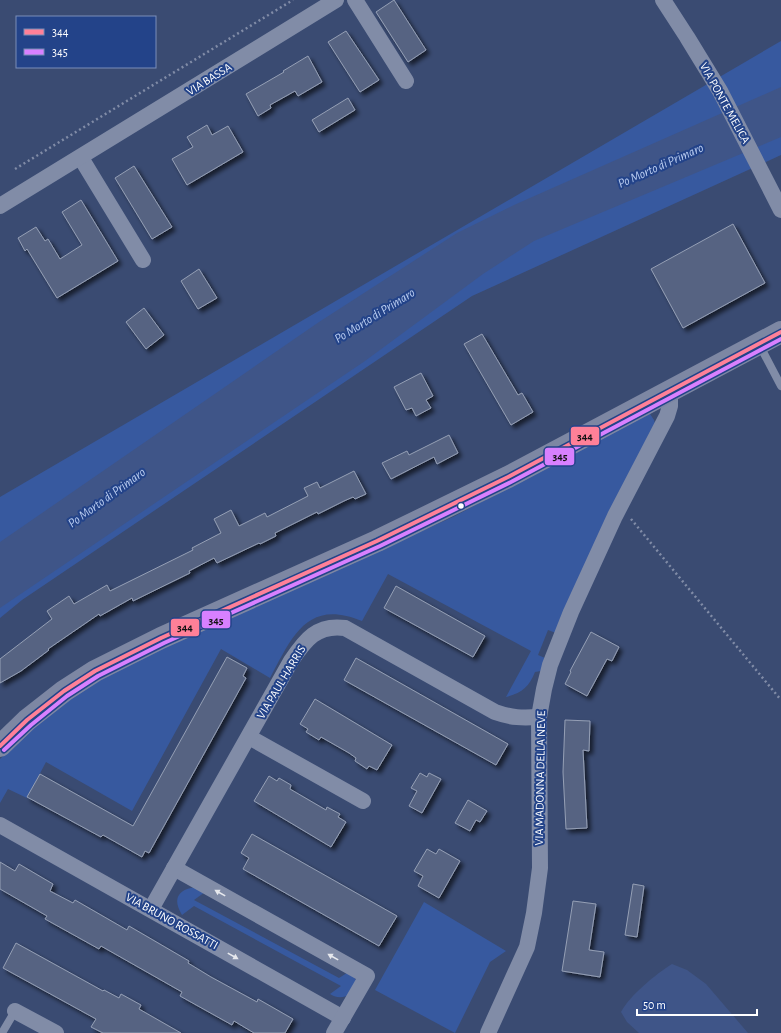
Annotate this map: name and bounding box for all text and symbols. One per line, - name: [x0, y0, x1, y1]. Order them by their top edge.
- legend: [16, 16, 156, 68]
- text: 344: [52, 26, 69, 38]
- text: 345: [52, 46, 68, 58]
- street label: VIA BASSA: [184, 60, 234, 97]
- street label: VIA PONTE MELICA: [698, 60, 752, 146]
- water label: Po Morto di Primaro: [616, 141, 706, 191]
- water label: Po Morto di Primaro: [333, 286, 417, 346]
- line badge: 344: [570, 426, 600, 446]
- text: 344: [577, 431, 593, 442]
- line badge: 345: [544, 447, 575, 466]
- text: 345: [552, 451, 568, 462]
- water label: Po Morto di Primaro: [66, 466, 148, 530]
- unlabelled marker: [456, 501, 466, 511]
- line badge: 345: [201, 610, 231, 629]
- text: 345: [208, 615, 224, 626]
- line badge: 344: [170, 618, 200, 637]
- text: 344: [177, 622, 193, 633]
- street label: VIA PAUL HARRIS: [254, 643, 308, 721]
- street label: VIA MADONNA DELLA NEVE: [533, 710, 547, 846]
- one-way arrow: [214, 890, 226, 897]
- street label: VIA BRUNO ROSSATTI: [124, 891, 220, 951]
- one-way arrow: [227, 952, 239, 959]
- one-way arrow: [327, 954, 339, 960]
- scale bar: [637, 991, 757, 1017]
- text: 50 m: [643, 999, 666, 1011]

